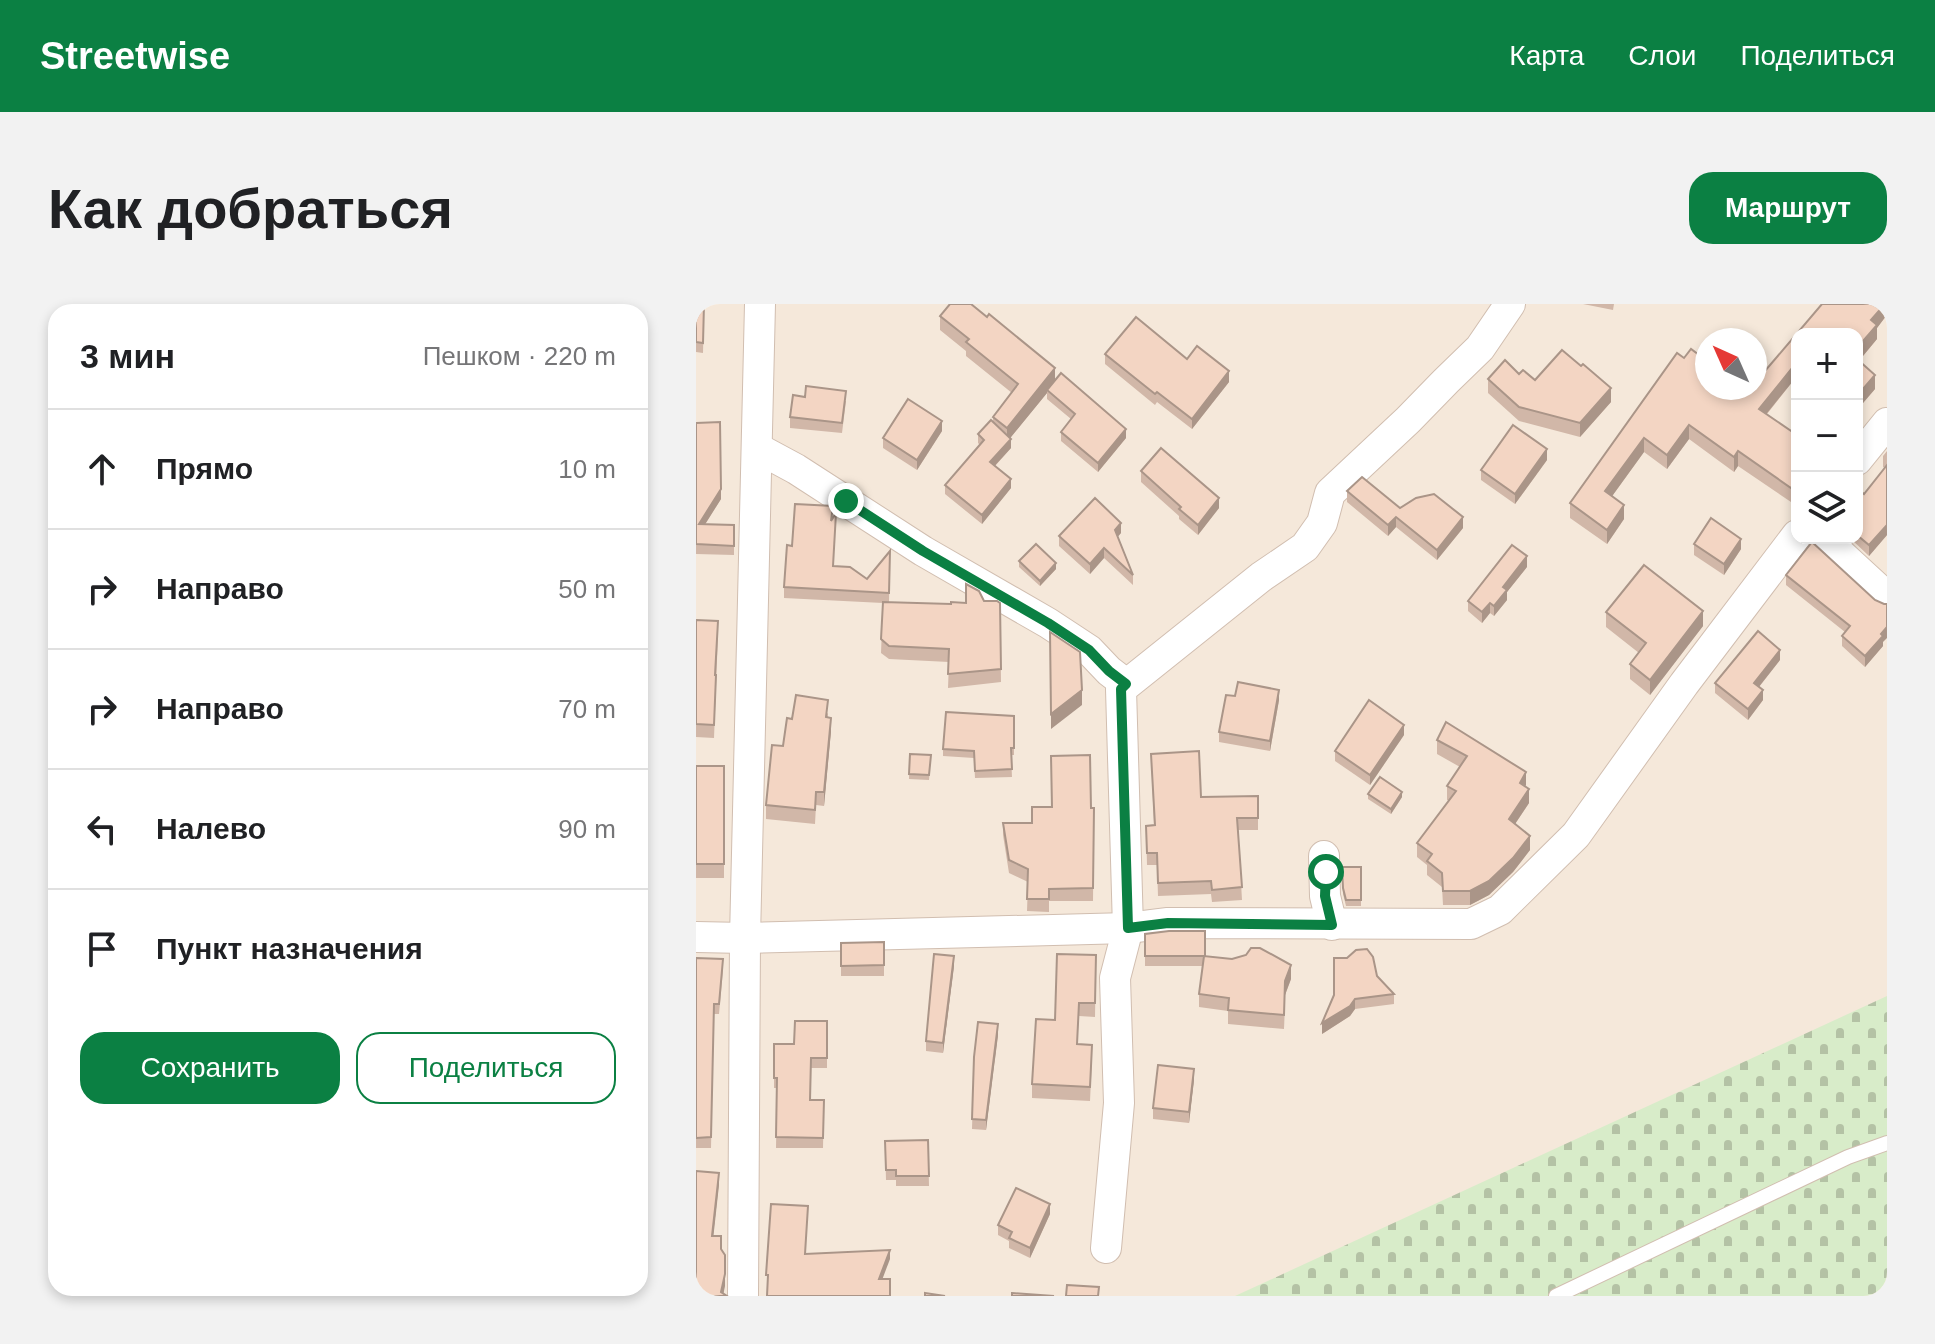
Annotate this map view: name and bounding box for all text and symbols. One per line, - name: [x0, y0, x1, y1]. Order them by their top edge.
- text: Streetwise: [40, 35, 230, 77]
- text: Карта: [1509, 40, 1584, 71]
- text: Слои: [1628, 40, 1696, 71]
- text: Поделиться: [1740, 40, 1895, 71]
- button: Маршрут: [1689, 172, 1887, 244]
- text: Как добраться: [48, 177, 453, 240]
- north arrow: [1695, 328, 1767, 400]
- map controls: [1791, 328, 1863, 544]
- button: +: [1791, 328, 1863, 400]
- text: 3 мин: [80, 337, 175, 375]
- text: Пешком · 220 m: [423, 341, 616, 371]
- button: −: [1791, 400, 1863, 472]
- icon: ahead: [80, 447, 124, 491]
- text: Прямо: [156, 452, 253, 485]
- text: 10 m: [558, 454, 616, 484]
- button: layers: [1791, 472, 1863, 544]
- route end: [828, 483, 864, 519]
- icon: right: [80, 567, 124, 611]
- text: Направо: [156, 572, 284, 605]
- text: 50 m: [558, 574, 616, 604]
- icon: right: [80, 687, 124, 731]
- text: Направо: [156, 692, 284, 725]
- text: 70 m: [558, 694, 616, 724]
- icon: left: [80, 807, 124, 851]
- text: Налево: [156, 812, 266, 845]
- text: 90 m: [558, 814, 616, 844]
- route start: [1308, 854, 1344, 890]
- icon: arrive: [80, 927, 124, 971]
- text: Пункт назначения: [156, 932, 423, 965]
- button: Сохранить: [80, 1032, 340, 1104]
- button: Поделиться: [356, 1032, 616, 1104]

